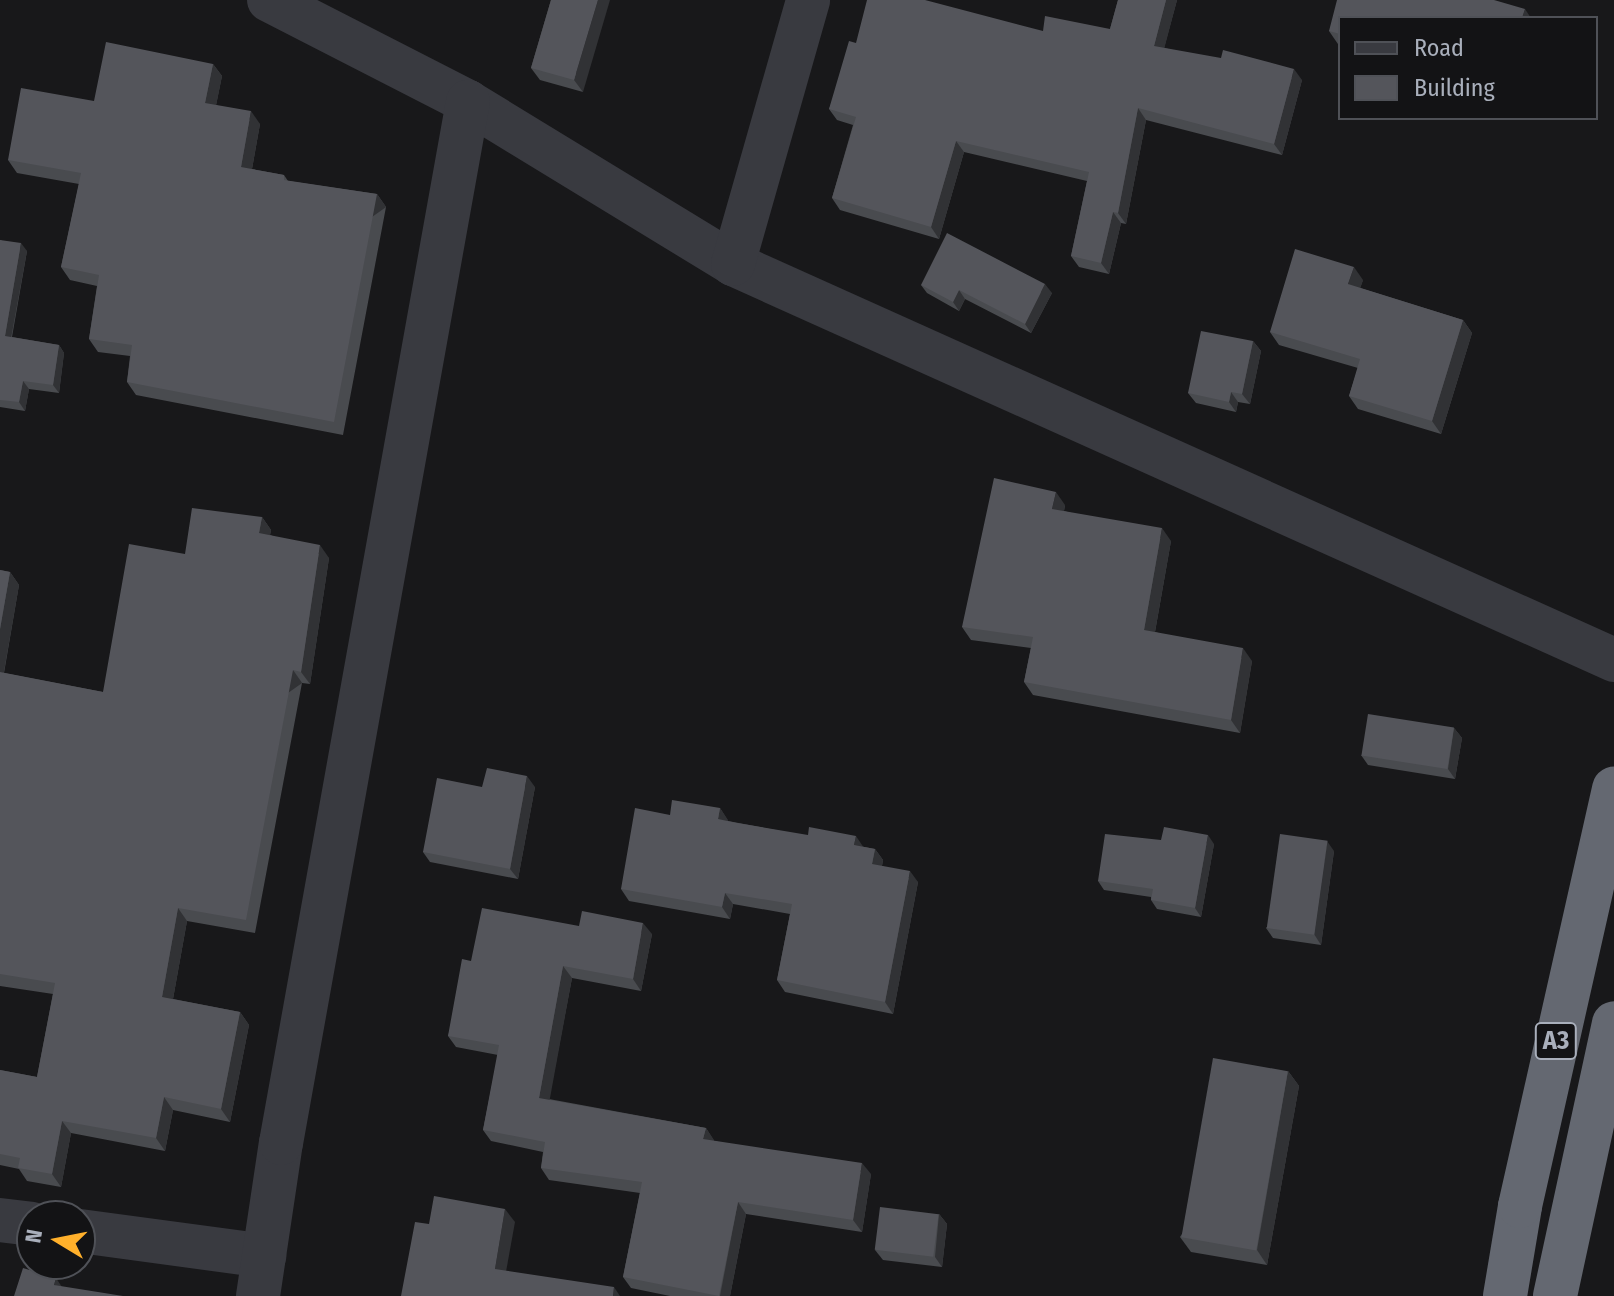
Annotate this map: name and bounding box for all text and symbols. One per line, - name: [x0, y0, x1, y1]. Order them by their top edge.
- legend: [1338, 16, 1598, 120]
- text: Road: [1414, 34, 1464, 62]
- text: Building: [1414, 74, 1495, 102]
- road number: A3: [1534, 1019, 1578, 1063]
- north arrow: [16, 1200, 96, 1280]
- text: N: [19, 1227, 48, 1245]

